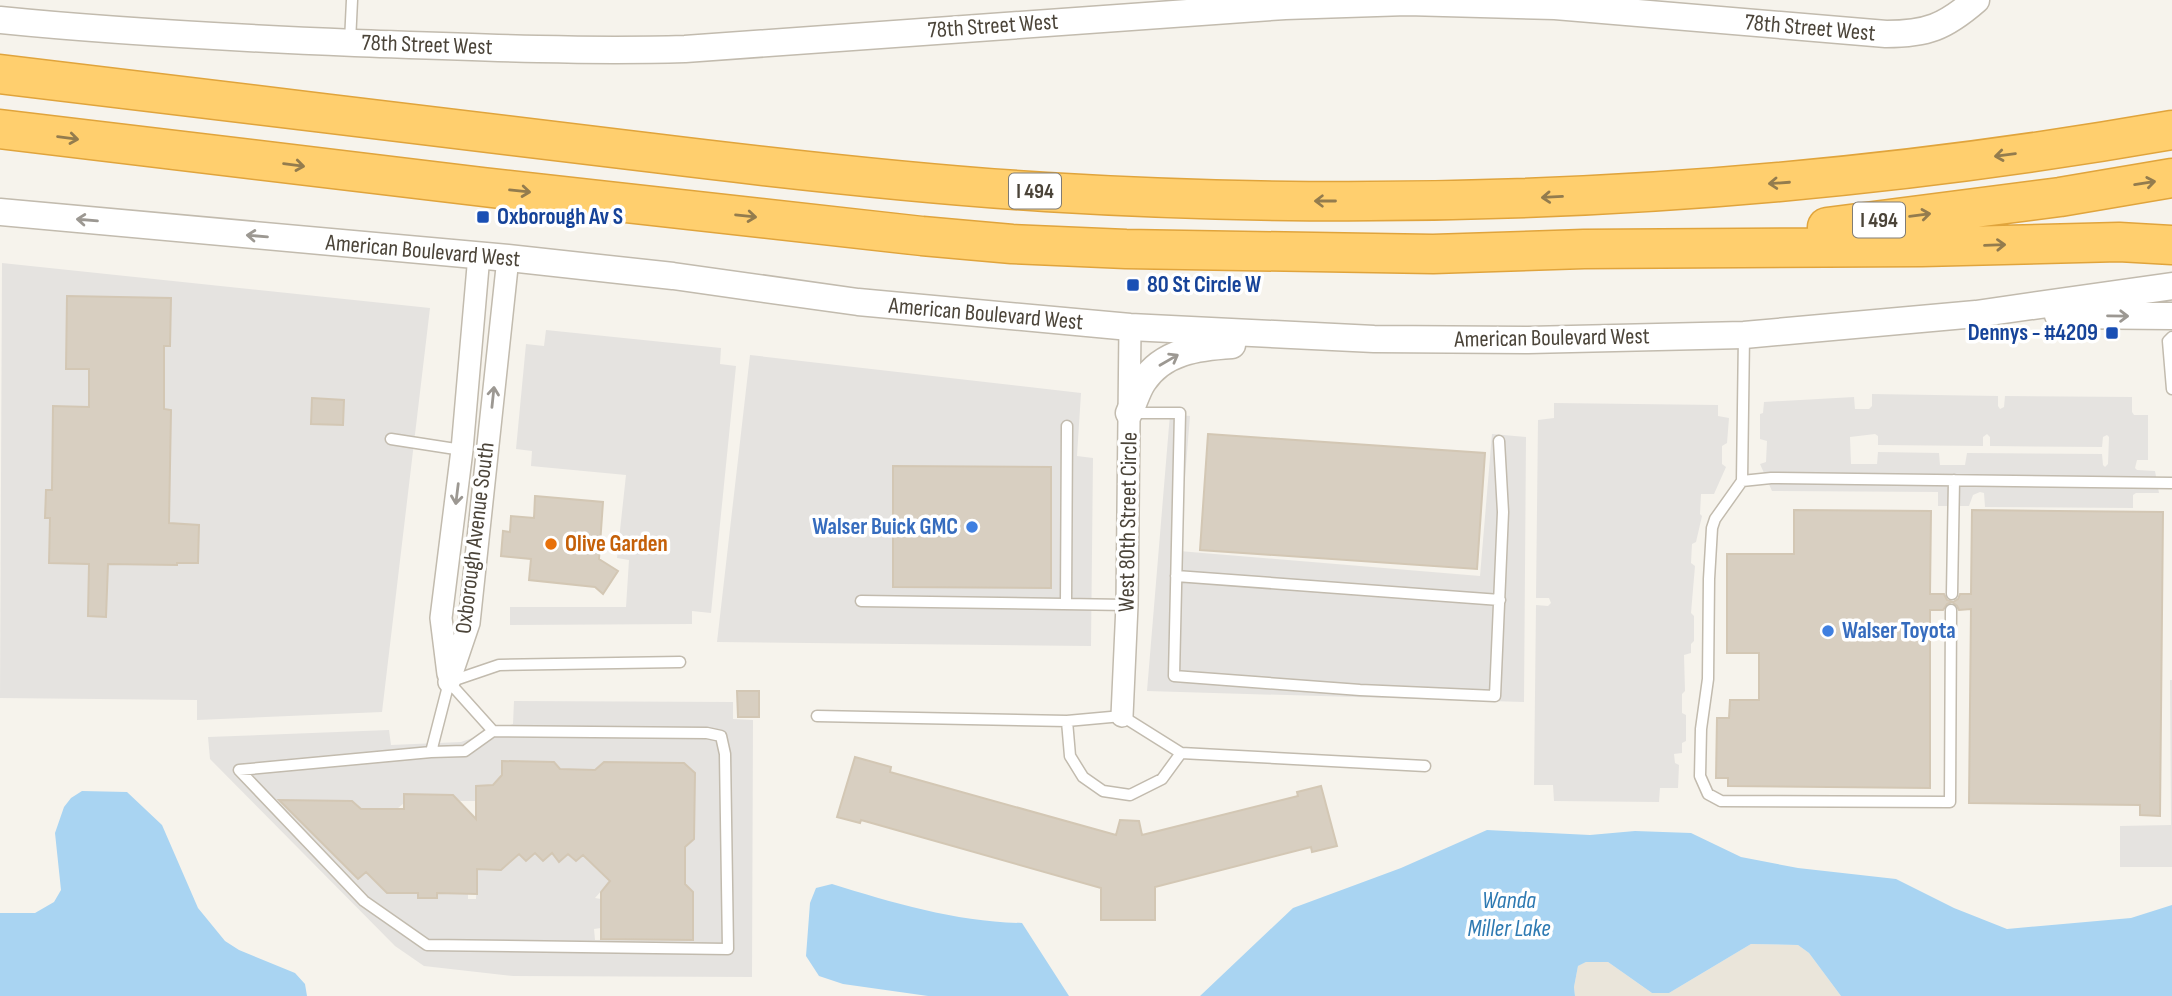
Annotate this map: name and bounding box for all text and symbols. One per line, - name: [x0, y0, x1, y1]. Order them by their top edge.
- street label: 78th Street West: [927, 7, 1059, 45]
- street label: 78th Street West: [1744, 8, 1876, 48]
- street label: 78th Street West: [361, 29, 493, 61]
- one-way arrow: [56, 131, 79, 144]
- one-way arrow: [1994, 149, 2017, 162]
- one-way arrow: [282, 158, 304, 171]
- road number: I 494: [1009, 174, 1061, 208]
- one-way arrow: [2133, 176, 2156, 189]
- one-way arrow: [1769, 177, 1791, 190]
- one-way arrow: [508, 184, 530, 197]
- one-way arrow: [1542, 191, 1564, 204]
- one-way arrow: [1314, 194, 1337, 208]
- road number: I 494: [1853, 202, 1905, 238]
- place label: Oxborough Av S: [497, 203, 623, 231]
- one-way arrow: [1908, 208, 1931, 221]
- marker: Oxborough Av S: [475, 209, 491, 225]
- one-way arrow: [734, 210, 757, 223]
- one-way arrow: [76, 213, 99, 226]
- street label: American Boulevard West: [324, 228, 521, 273]
- one-way arrow: [246, 229, 268, 242]
- one-way arrow: [1983, 238, 2006, 252]
- place label: 80 St Circle W: [1147, 271, 1261, 299]
- marker: 80 St Circle W: [1125, 277, 1141, 293]
- street label: American Boulevard West: [887, 291, 1084, 336]
- one-way arrow: [2106, 309, 2129, 323]
- place label: Dennys - #4209: [1968, 319, 2098, 347]
- street label: American Boulevard West: [1453, 322, 1650, 354]
- marker: Dennys - #4209: [2104, 325, 2120, 341]
- one-way arrow: [1158, 353, 1178, 367]
- one-way arrow: [486, 386, 499, 409]
- street label: West 80th Street Circle: [1112, 432, 1144, 612]
- street label: Oxborough Avenue South: [449, 441, 501, 635]
- one-way arrow: [450, 482, 463, 505]
- place label: Walser Buick GMC: [812, 513, 958, 541]
- marker: Walser Buick GMC: [964, 519, 980, 535]
- place label: Olive Garden: [565, 530, 668, 558]
- marker: Olive Garden: [543, 536, 559, 552]
- place label: Walser Toyota: [1842, 617, 1956, 645]
- marker: Walser Toyota: [1820, 623, 1836, 639]
- water label: Wanda Miller Lake: [1467, 886, 1551, 943]

